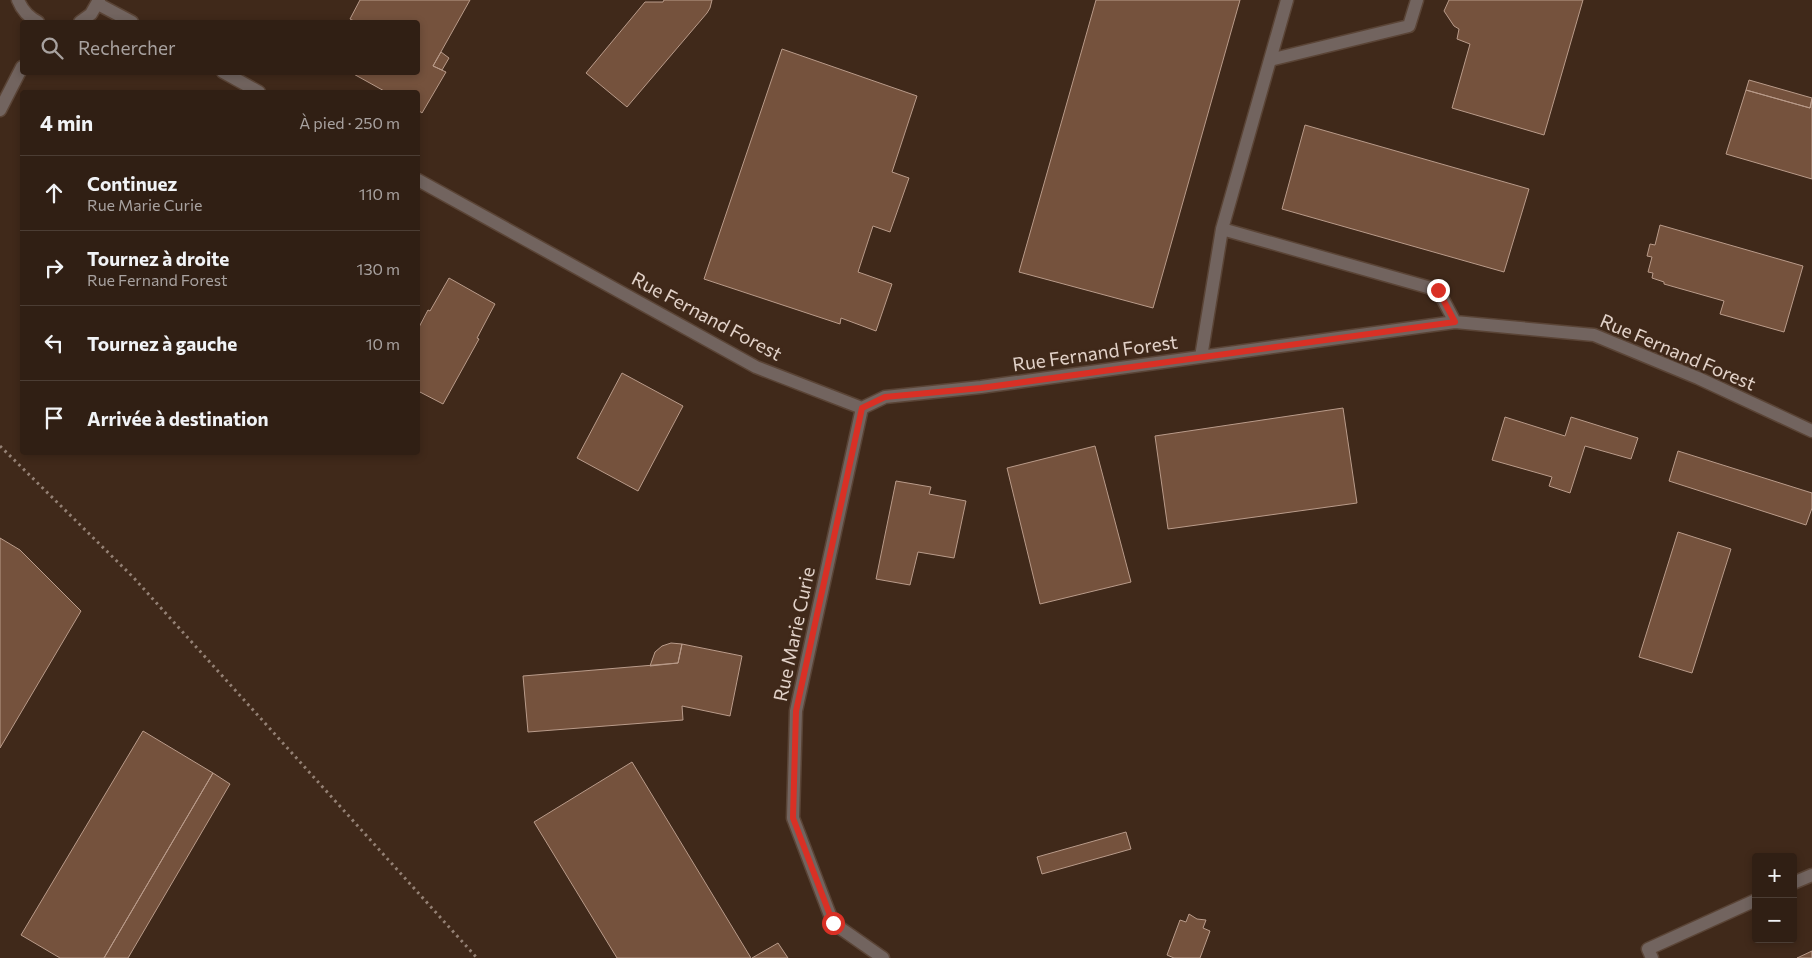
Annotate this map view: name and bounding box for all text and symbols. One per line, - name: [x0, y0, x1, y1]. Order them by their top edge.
- search box: [20, 20, 420, 75]
- icon: search: [38, 34, 66, 62]
- text: Rechercher: [78, 36, 176, 59]
- text: 4 min: [40, 110, 93, 135]
- text: À pied · 250 m: [299, 113, 400, 132]
- text: Continuez: [87, 172, 177, 195]
- icon: ahead: [40, 179, 68, 207]
- text: 110 m: [359, 184, 400, 203]
- text: Rue Marie Curie: [87, 195, 202, 214]
- text: Tournez à droite: [87, 247, 229, 270]
- icon: right: [40, 254, 68, 282]
- text: 130 m: [357, 259, 400, 278]
- street label: Rue Fernand Forest: [628, 266, 786, 365]
- text: Rue Fernand Forest: [87, 270, 227, 289]
- route end: [1427, 279, 1450, 302]
- street label: Rue Fernand Forest: [1597, 308, 1760, 395]
- icon: left: [40, 329, 68, 357]
- street label: Rue Fernand Forest: [1011, 329, 1179, 376]
- text: Tournez à gauche: [87, 332, 237, 355]
- text: 10 m: [366, 334, 400, 353]
- icon: arrive: [40, 404, 68, 432]
- text: Arrivée à destination: [87, 407, 269, 430]
- street label: Rue Marie Curie: [768, 564, 819, 703]
- map controls: [1752, 853, 1797, 943]
- button: +: [1752, 853, 1797, 898]
- button: −: [1752, 898, 1797, 943]
- route start: [822, 912, 845, 935]

